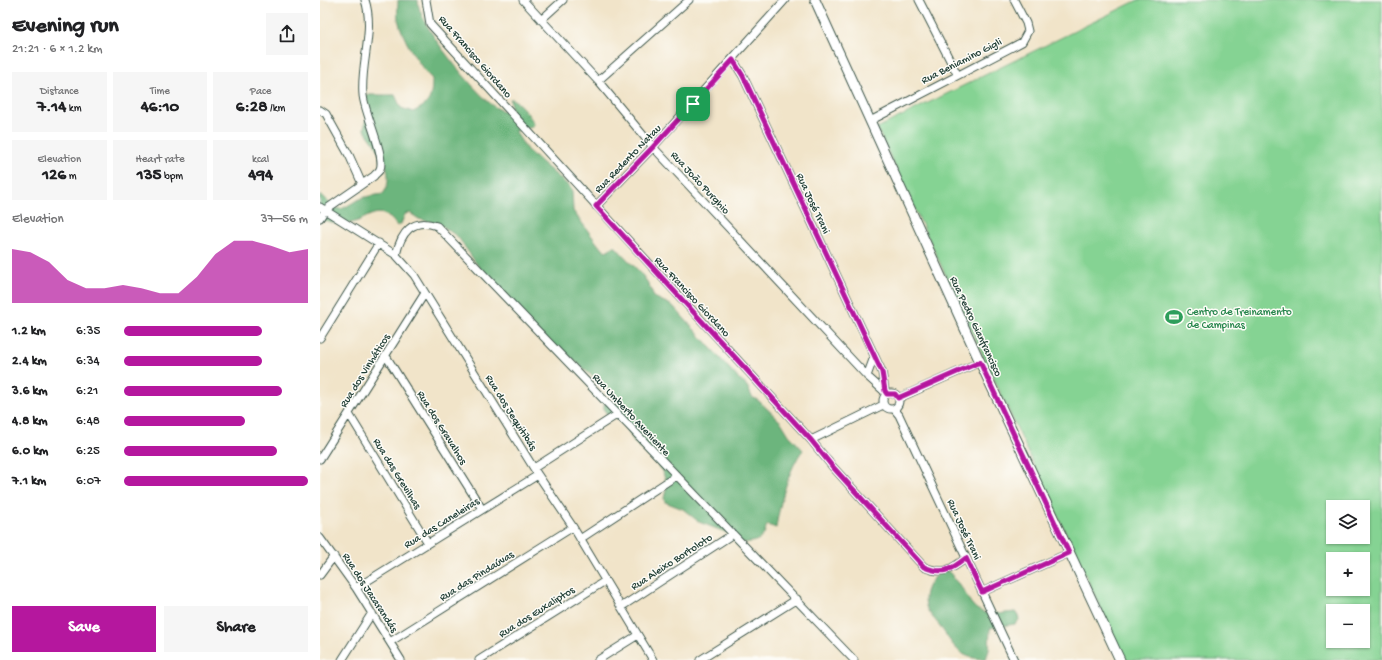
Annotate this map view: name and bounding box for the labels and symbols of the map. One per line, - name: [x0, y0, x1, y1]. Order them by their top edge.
- street label: Rua Francisco Giordano: [435, 14, 514, 101]
- street label: Rua Beniamino Gigli: [920, 36, 1004, 87]
- pin: [676, 87, 710, 121]
- street label: Rua Redento Natau: [593, 123, 664, 196]
- street label: Rua João Purghio: [668, 150, 732, 217]
- street label: Rua José Trani: [793, 172, 831, 236]
- street label: Rua Francisco Giordano: [651, 255, 732, 340]
- street label: Rua Pedro Gianfrancisco: [947, 275, 1005, 379]
- sports icon: Centro de Treinamento de Campinas: [1164, 307, 1184, 327]
- place label: Centro de Treinamento de Campinas: [1187, 307, 1292, 332]
- street label: Rua dos Vinháticos: [338, 331, 394, 410]
- street label: Rua Umberto Aveniente: [589, 372, 672, 459]
- street label: Rua dos Jequitibás: [482, 373, 539, 454]
- street label: Rua dos Gravalhos: [414, 389, 469, 468]
- street label: Rua das Grevilhas: [370, 437, 423, 512]
- street label: Rua das Caneleiras: [402, 495, 483, 552]
- street label: Rua José Trani: [944, 498, 982, 562]
- street label: Rua Aleixo Bortoloto: [629, 532, 715, 593]
- street label: Rua das Pindaúvas: [438, 549, 517, 604]
- street label: Rua dos Jacarandás: [339, 551, 400, 636]
- street label: Rua dos Euxaliptos: [497, 584, 578, 641]

